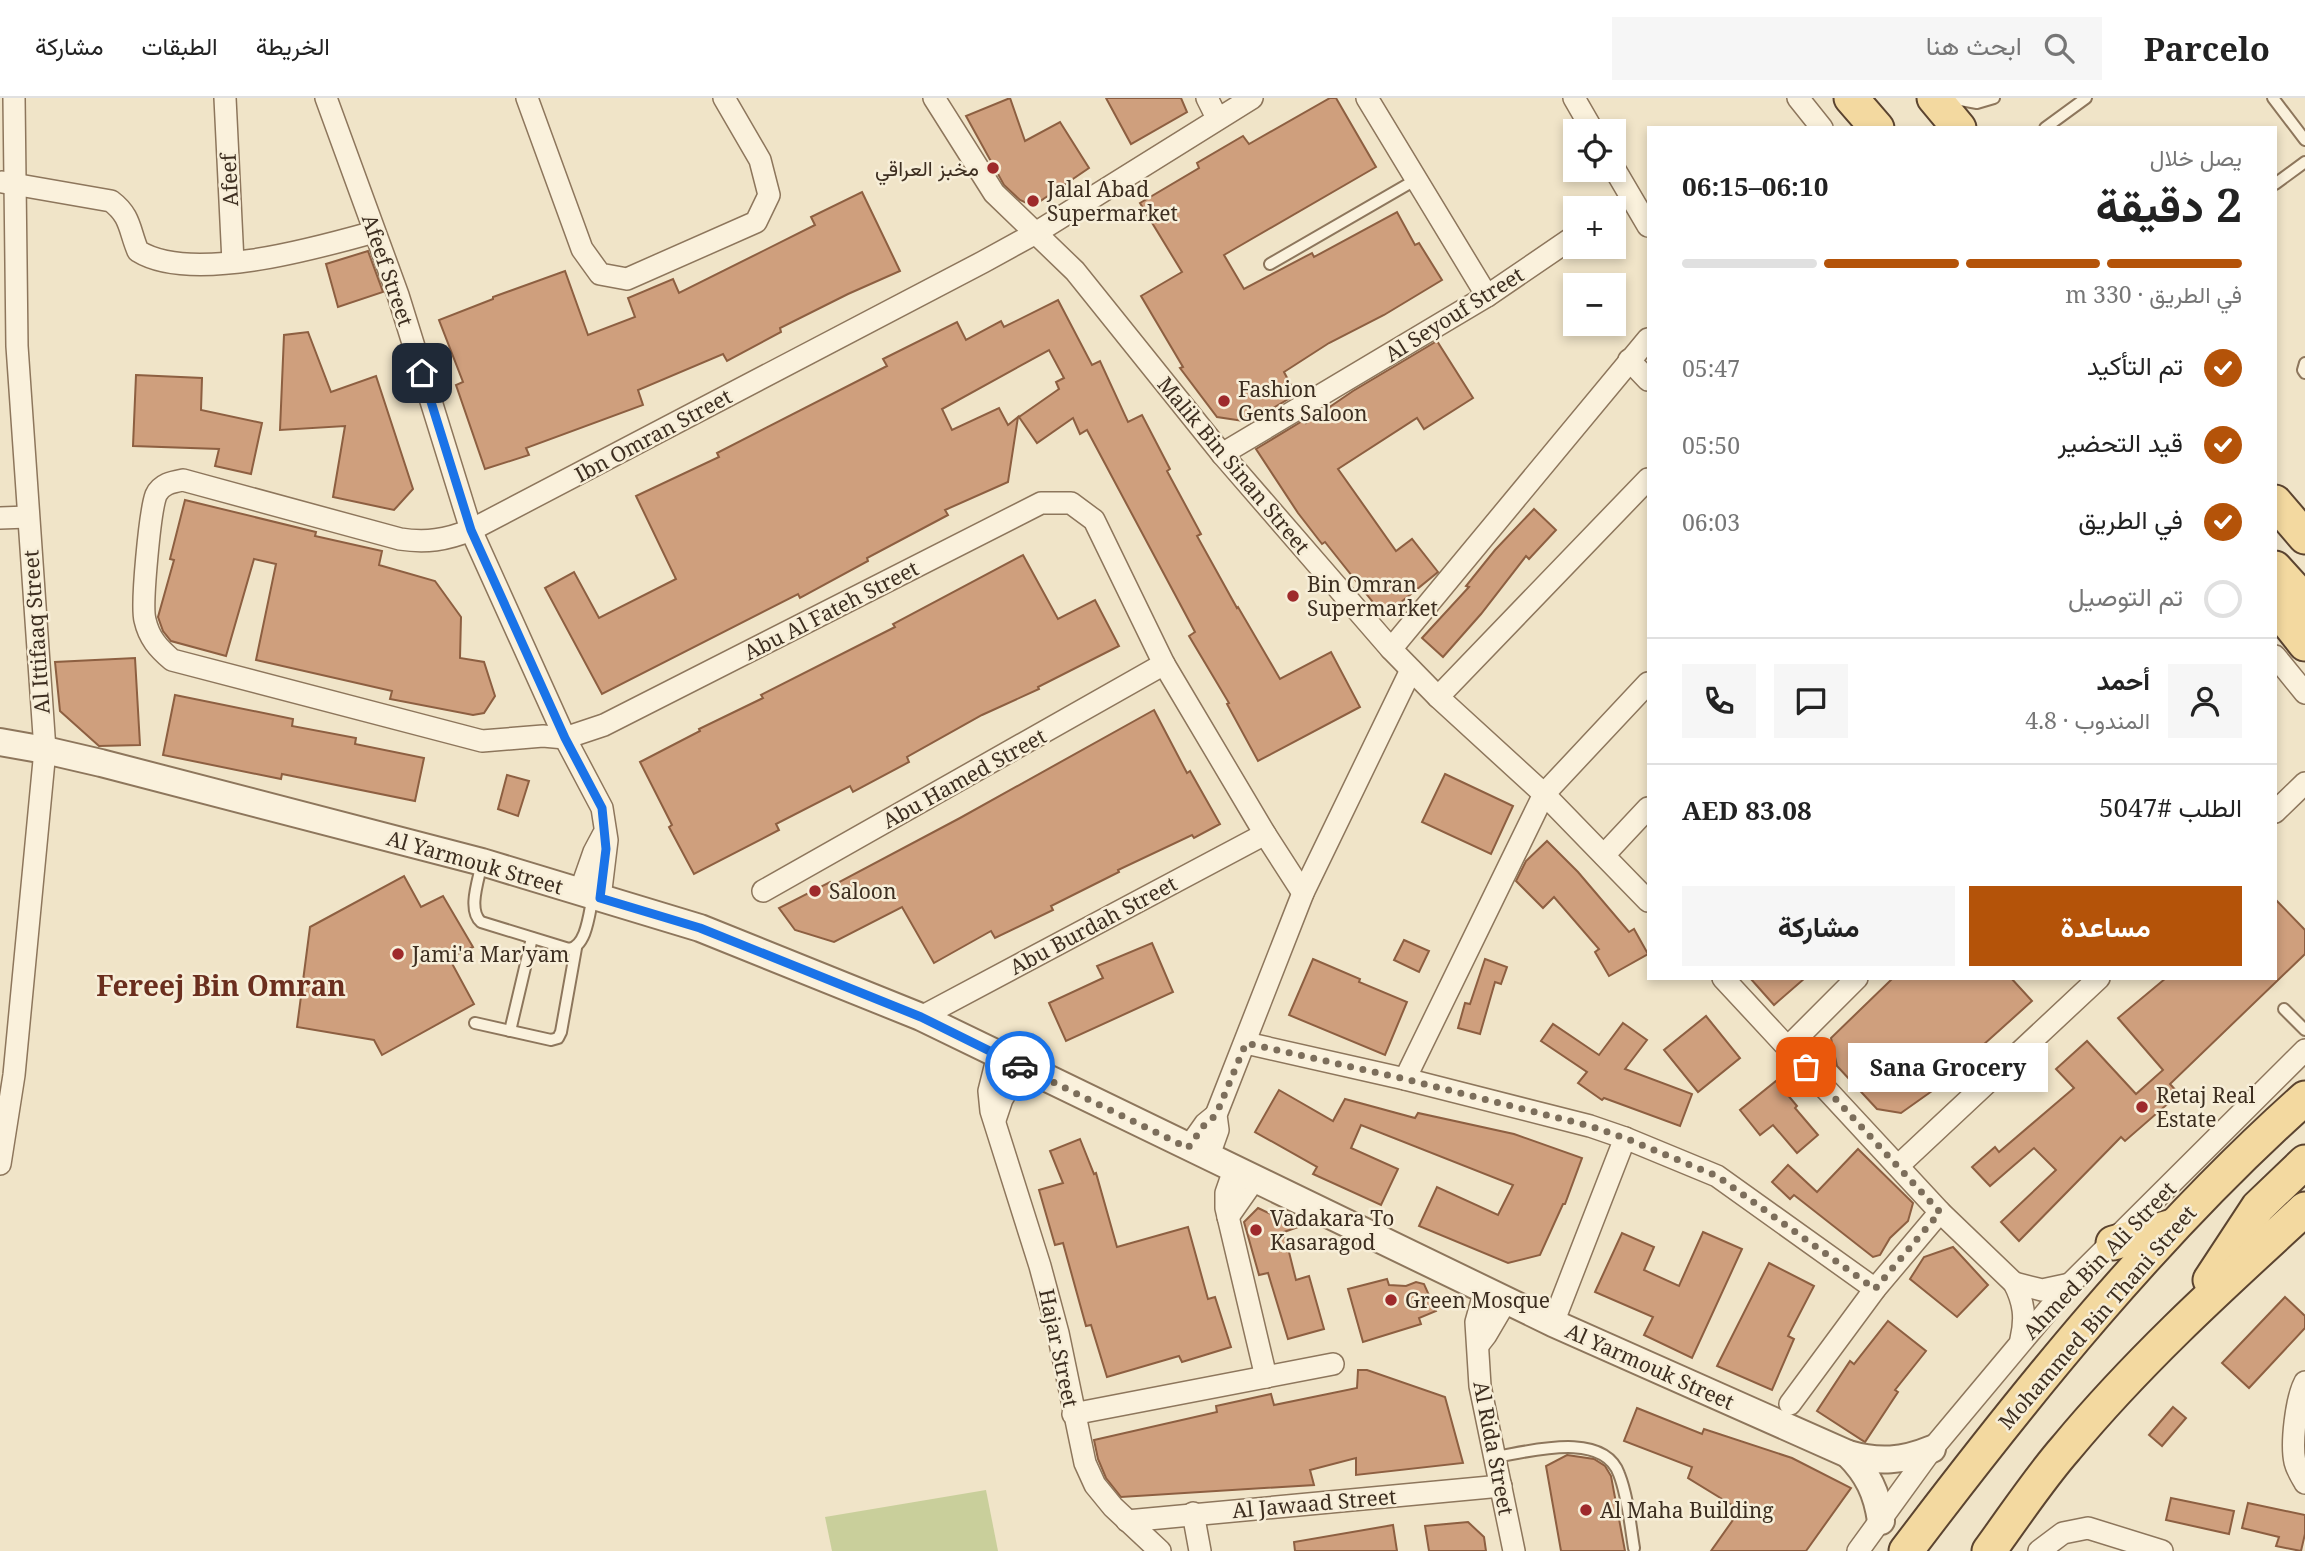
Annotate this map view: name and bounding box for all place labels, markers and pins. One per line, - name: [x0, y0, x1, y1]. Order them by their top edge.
- place label: مخبز العراقي: [875, 154, 979, 186]
- marker: مخبز العراقي: [985, 160, 1001, 176]
- place label: Jalal Abad Supermarket: [1046, 175, 1178, 227]
- marker: Jalal Abad Supermarket: [1025, 193, 1041, 209]
- pin: [392, 343, 452, 403]
- place label: Fashion Gents Saloon: [1238, 375, 1368, 427]
- marker: Fashion Gents Saloon: [1216, 393, 1232, 409]
- place label: Bin Omran Supermarket: [1307, 570, 1438, 622]
- marker: Bin Omran Supermarket: [1285, 588, 1301, 604]
- place label: Saloon: [829, 877, 897, 905]
- marker: Saloon: [807, 883, 823, 899]
- place label: Jami'a Mar'yam: [411, 940, 570, 968]
- marker: Jami'a Mar'yam: [390, 946, 406, 962]
- pin: [1776, 1037, 1836, 1097]
- callout: Sana Grocery: [1848, 1042, 2048, 1091]
- place label: Retaj Real Estate: [2156, 1081, 2256, 1133]
- marker: Retaj Real Estate: [2134, 1099, 2150, 1115]
- place label: Vadakara To Kasaragod: [1270, 1204, 1394, 1256]
- marker: Vadakara To Kasaragod: [1248, 1222, 1264, 1238]
- place label: Green Mosque: [1405, 1286, 1550, 1314]
- marker: Green Mosque: [1383, 1292, 1399, 1308]
- place label: Al Maha Building: [1600, 1496, 1774, 1524]
- marker: Al Maha Building: [1578, 1502, 1594, 1518]

